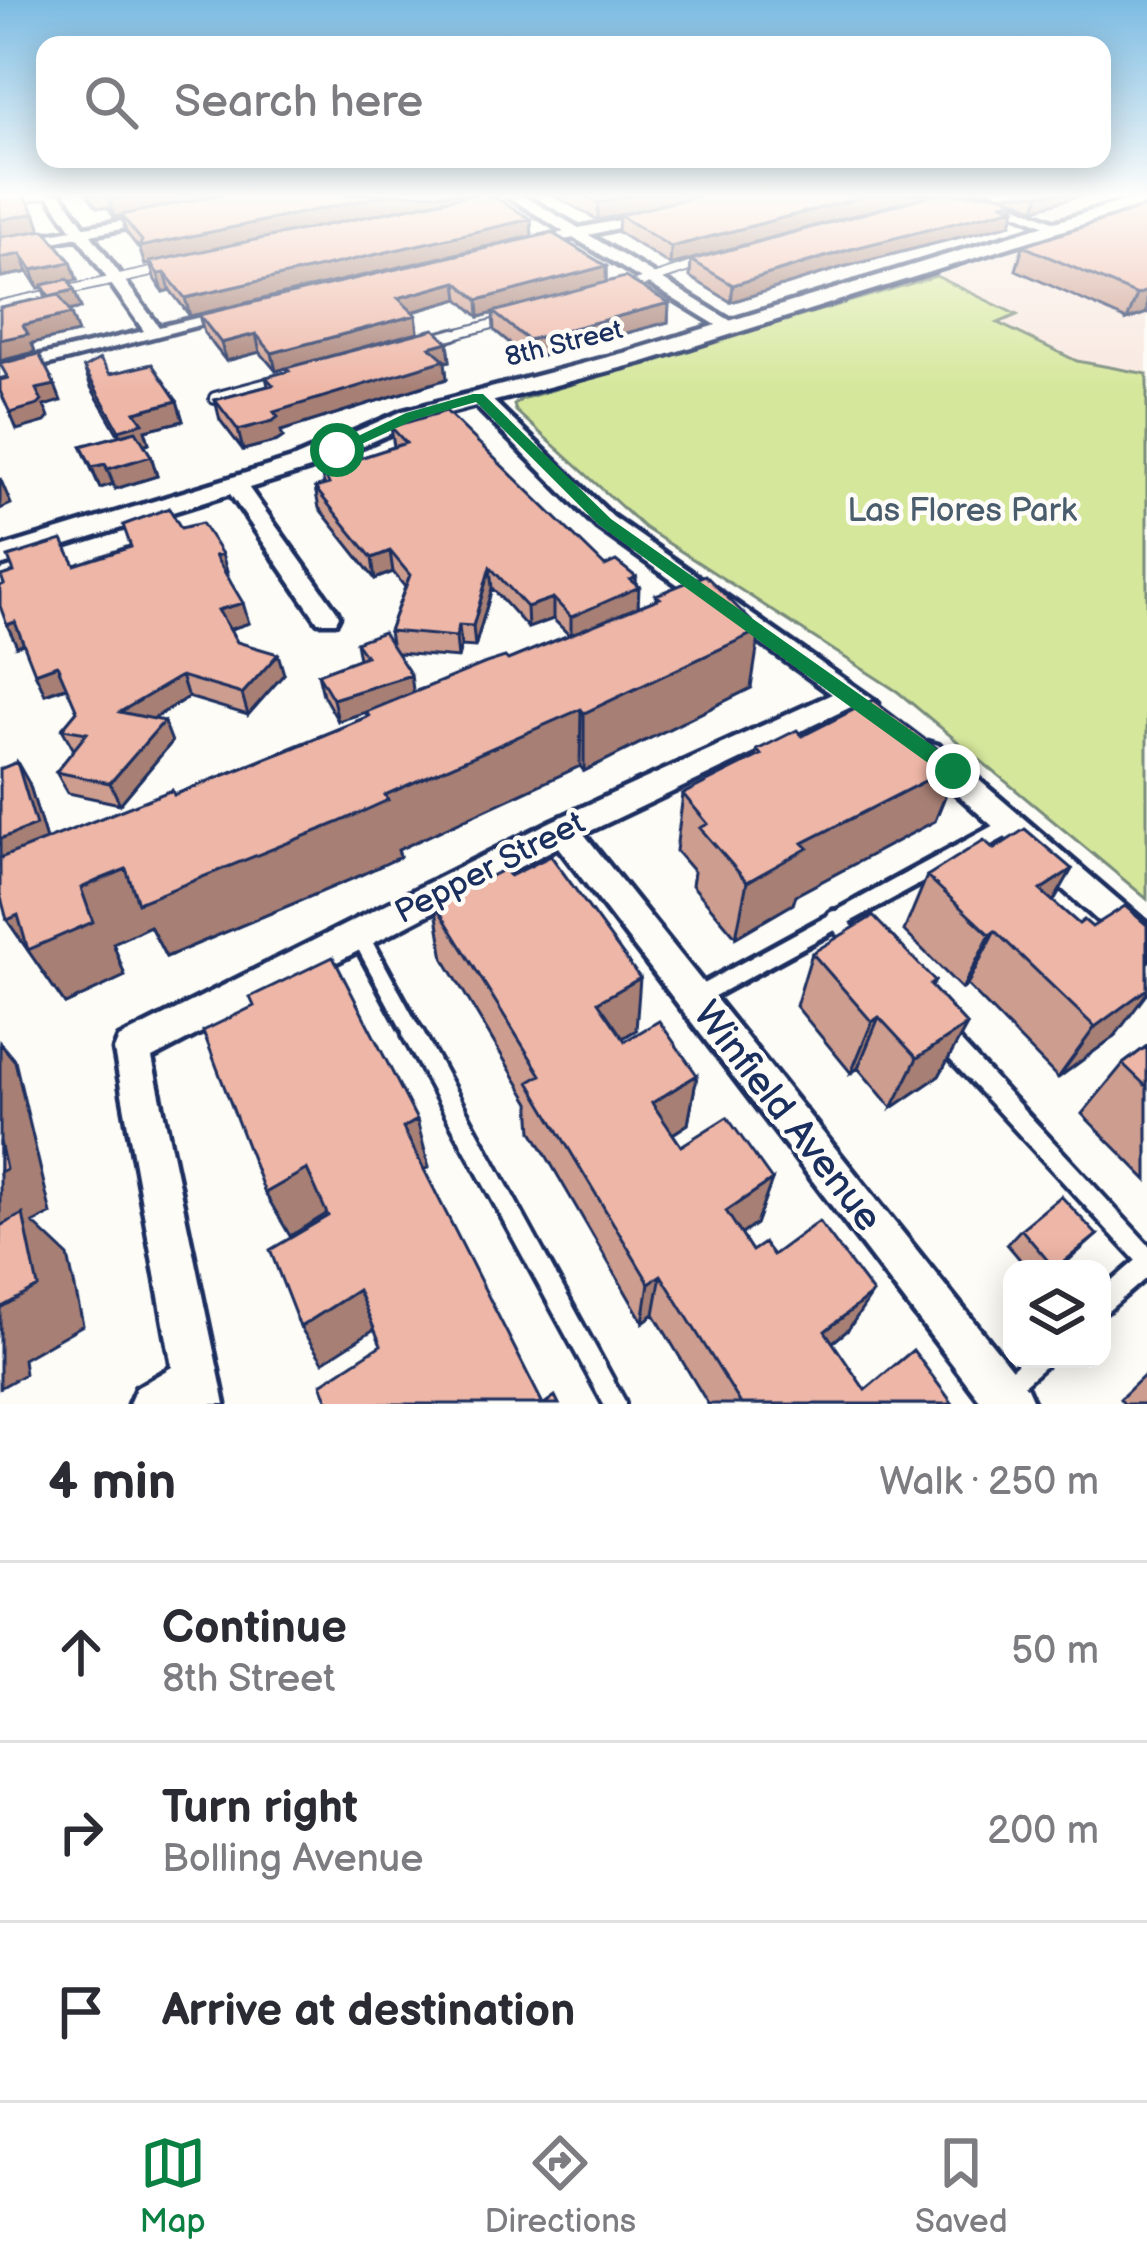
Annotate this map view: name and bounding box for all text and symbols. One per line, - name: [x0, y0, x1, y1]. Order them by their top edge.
- search box: [36, 36, 1111, 168]
- icon: search: [78, 69, 144, 135]
- text: Search here: [174, 75, 423, 130]
- street label: 8th Street: [502, 314, 627, 374]
- route start: [310, 423, 364, 477]
- park label: Las Flores Park: [847, 491, 1078, 531]
- route end: [926, 744, 980, 798]
- street label: Pepper Street: [388, 803, 592, 933]
- street label: Winfield Avenue: [683, 993, 891, 1241]
- map controls: [1003, 1260, 1111, 1368]
- button: layers: [1003, 1260, 1111, 1368]
- text: 4 min: [48, 1452, 176, 1513]
- text: Walk · 250 m: [879, 1459, 1099, 1506]
- text: Continue: [162, 1601, 347, 1656]
- icon: ahead: [48, 1619, 114, 1685]
- text: 50 m: [1011, 1628, 1099, 1675]
- text: 8th Street: [162, 1656, 335, 1703]
- text: Turn right: [162, 1781, 358, 1836]
- icon: right: [48, 1799, 114, 1865]
- text: 200 m: [987, 1808, 1099, 1855]
- text: Bolling Avenue: [162, 1836, 423, 1883]
- icon: arrive: [48, 1979, 114, 2045]
- text: Arrive at destination: [162, 1984, 575, 2039]
- tab: Map: [139, 2130, 206, 2242]
- tab: Directions: [484, 2130, 636, 2242]
- tab: Saved: [915, 2130, 1008, 2242]

